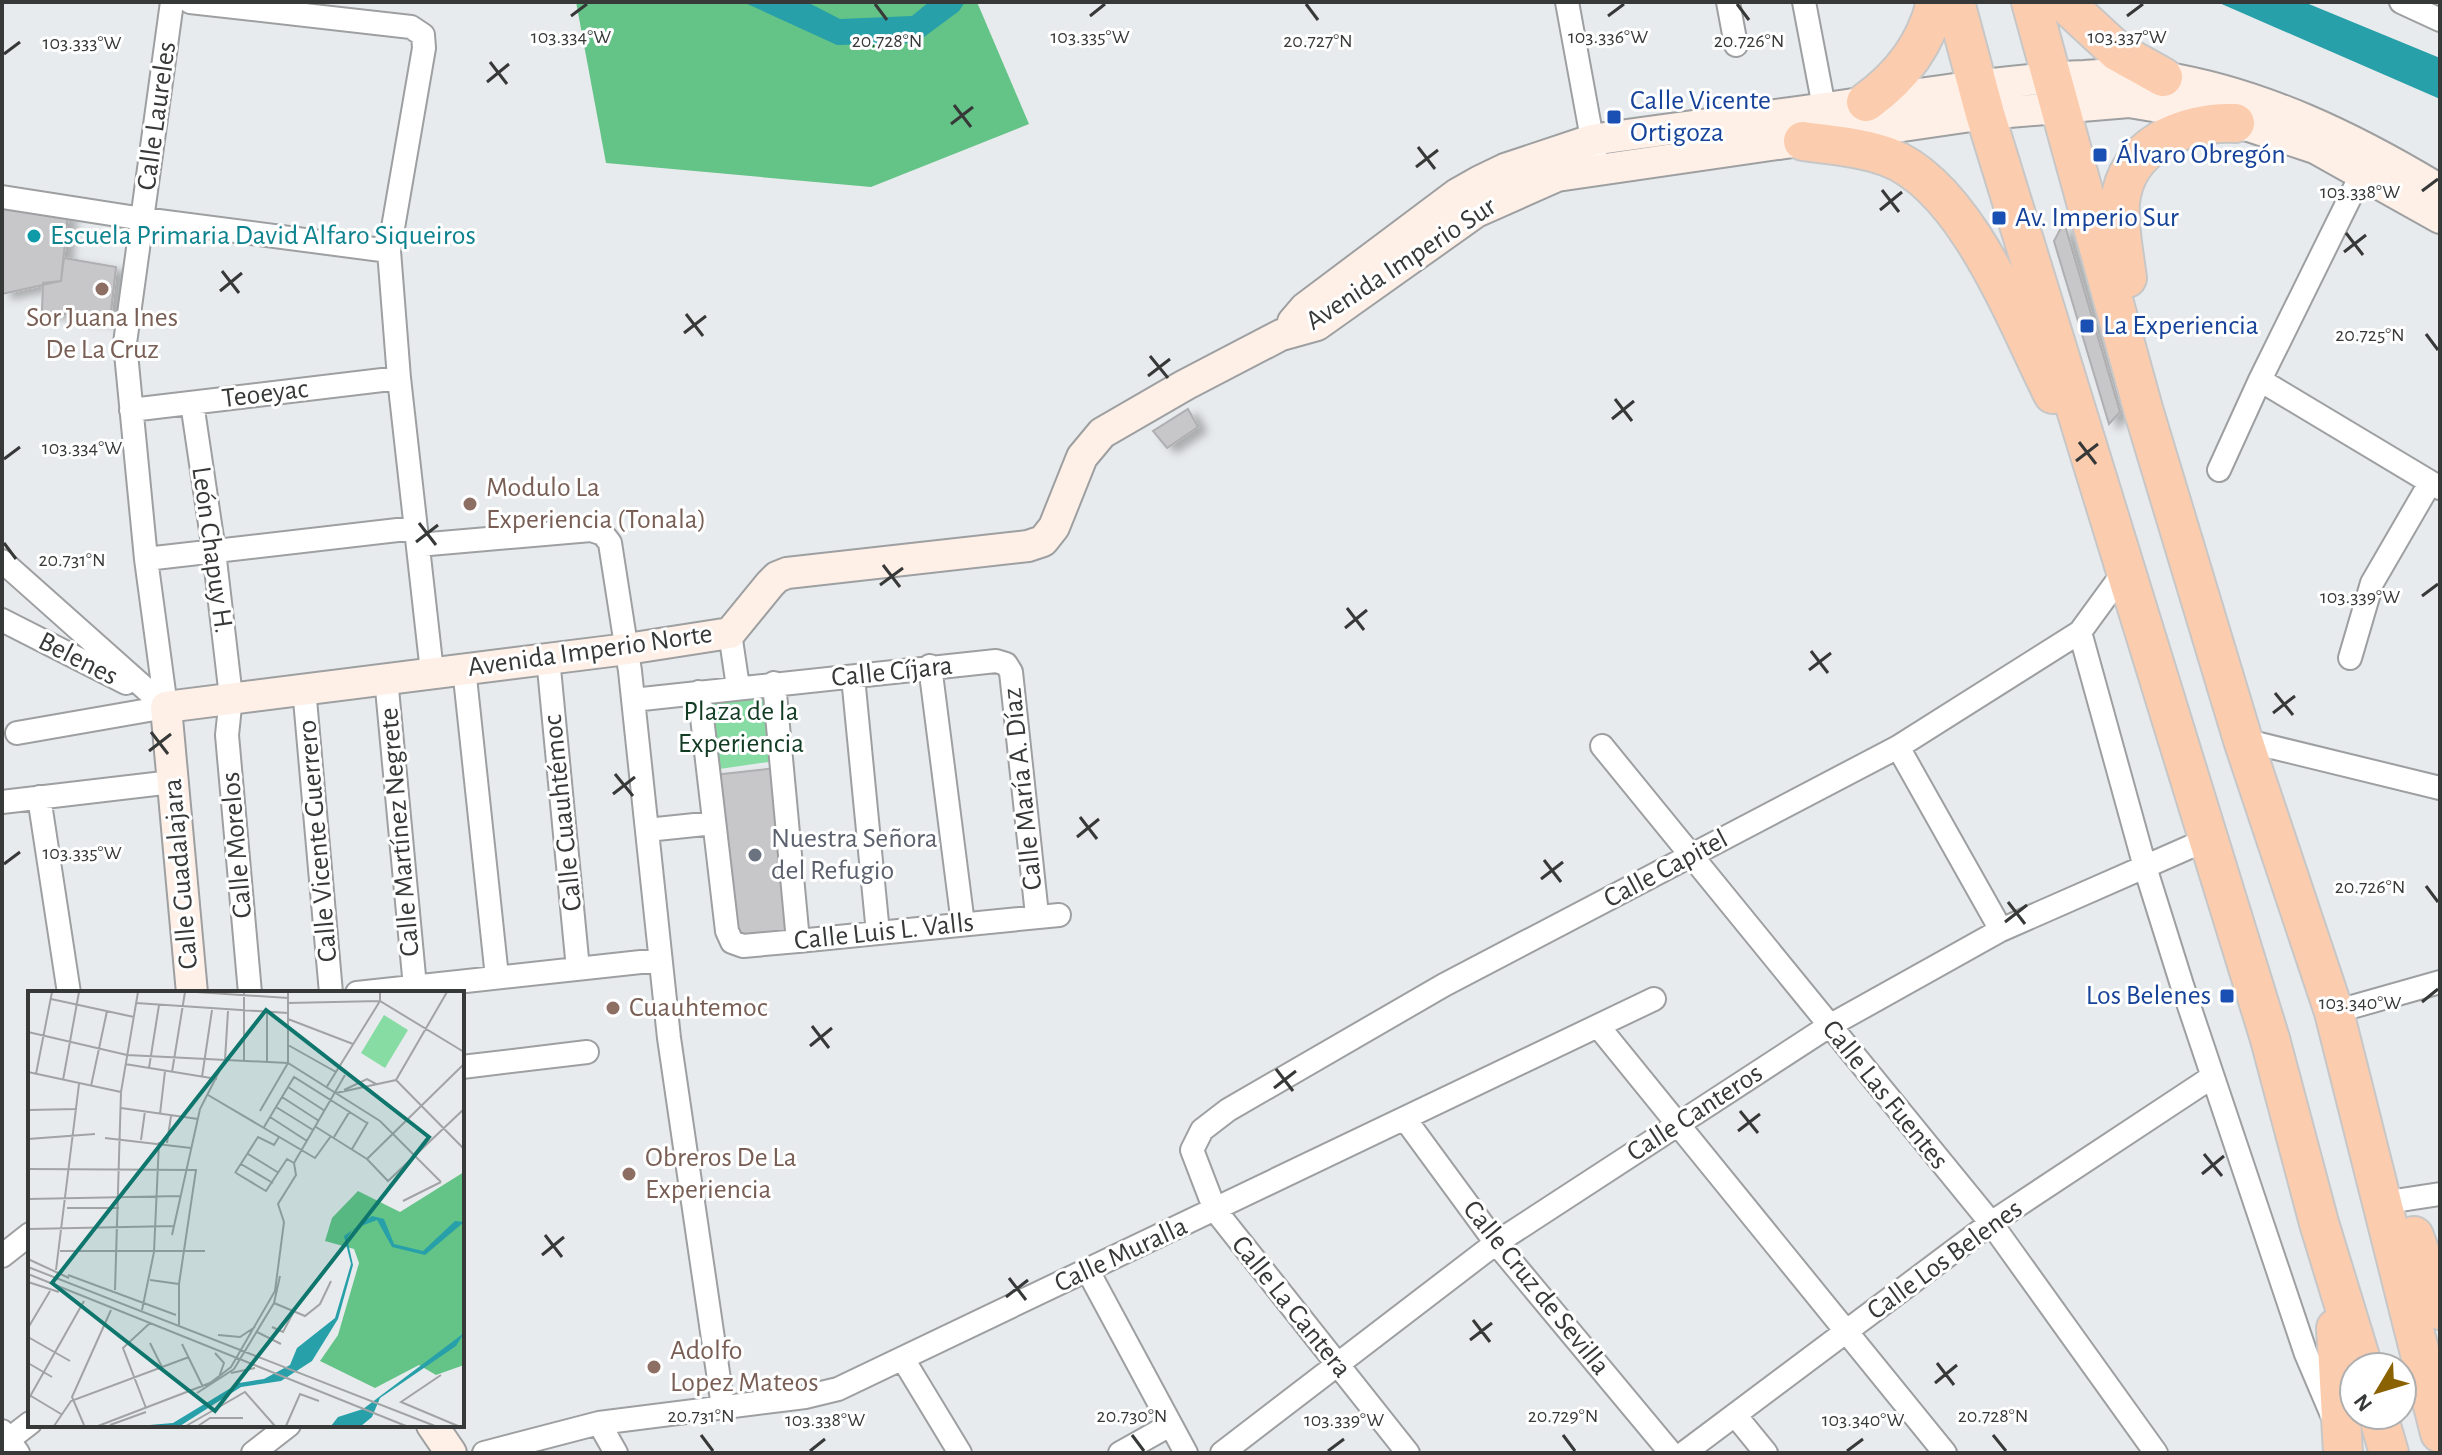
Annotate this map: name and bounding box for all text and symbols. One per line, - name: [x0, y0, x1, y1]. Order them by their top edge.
- text: 103.334°W: [531, 27, 611, 47]
- text: 103.335°W: [1050, 27, 1130, 47]
- text: 103.336°W: [1568, 27, 1648, 47]
- text: 103.337°W: [2087, 27, 2167, 47]
- text: 20.728°N: [852, 31, 922, 51]
- text: 20.727°N: [1283, 31, 1353, 51]
- text: 20.726°N: [1714, 31, 1784, 51]
- text: 103.333°W: [43, 33, 122, 53]
- street label: Calle Laureles: [133, 40, 181, 192]
- place label: Calle Vicente Ortigoza: [1630, 87, 1771, 147]
- marker: Calle Vicente Ortigoza: [1605, 108, 1623, 126]
- place label: Álvaro Obregón: [2116, 138, 2286, 169]
- marker: Álvaro Obregón: [2091, 146, 2109, 164]
- text: 103.338°W: [2320, 182, 2400, 202]
- street label: Avenida Imperio Sur: [1301, 192, 1501, 336]
- place label: Av. Imperio Sur: [2015, 204, 2179, 232]
- marker: Av. Imperio Sur: [1990, 209, 2008, 227]
- place label: Escuela Primaria David Alfaro Siqueiros: [50, 222, 476, 250]
- marker: Escuela Primaria David Alfaro Siqueiros: [25, 227, 43, 245]
- marker: Sor Juana Ines De La Cruz: [93, 280, 111, 298]
- place label: Sor Juana Ines De La Cruz: [26, 304, 178, 364]
- place label: La Experiencia: [2103, 312, 2259, 340]
- marker: La Experiencia: [2078, 317, 2096, 335]
- text: 20.725°N: [2335, 325, 2405, 345]
- street label: Teoeyac: [220, 375, 310, 413]
- text: 103.334°W: [42, 438, 122, 458]
- street label: León Chapuy H.: [186, 465, 238, 635]
- place label: Modulo La Experiencia (Tonala): [486, 474, 706, 534]
- marker: Modulo La Experiencia (Tonala): [461, 495, 479, 513]
- text: 20.731°N: [38, 550, 106, 570]
- text: 103.339°W: [2320, 587, 2400, 607]
- street label: Avenida Imperio Norte: [466, 620, 714, 682]
- street label: Belenes: [34, 627, 122, 691]
- street label: Calle Cíjara: [830, 652, 954, 692]
- street label: Calle María A. Díaz: [998, 686, 1048, 892]
- park label: Plaza de la Experiencia: [678, 698, 804, 758]
- street label: Calle Martínez Negrete: [375, 706, 425, 958]
- street label: Calle Cuauhtémoc: [539, 713, 587, 913]
- street label: Calle Vicente Guerrero: [293, 719, 343, 963]
- street label: Calle Morelos: [217, 771, 257, 919]
- street label: Calle Guadalajara: [159, 777, 203, 971]
- place label: Nuestra Señora del Refugio: [771, 825, 938, 885]
- street label: Calle Capitel: [1599, 825, 1733, 913]
- text: 103.335°W: [42, 843, 122, 863]
- marker: Nuestra Señora del Refugio: [746, 846, 764, 864]
- text: 20.726°N: [2335, 877, 2405, 897]
- street label: Calle Luis L. Valls: [793, 909, 975, 955]
- place label: Los Belenes: [2086, 982, 2211, 1010]
- marker: Los Belenes: [2218, 987, 2236, 1005]
- inset map: [28, 991, 464, 1427]
- text: 103.340°W: [2319, 993, 2401, 1013]
- place label: Cuauhtemoc: [629, 994, 768, 1022]
- marker: Cuauhtemoc: [604, 999, 622, 1017]
- street label: Calle Las Fuentes: [1817, 1015, 1953, 1175]
- street label: Calle Canteros: [1622, 1059, 1768, 1167]
- place label: Obreros De La Experiencia: [645, 1144, 797, 1204]
- marker: Obreros De La Experiencia: [620, 1165, 638, 1183]
- street label: Calle Los Belenes: [1862, 1195, 2028, 1325]
- street label: Calle Cruz de Sevilla: [1457, 1196, 1615, 1381]
- street label: Calle Muralla: [1050, 1212, 1192, 1298]
- street label: Calle La Cantera: [1226, 1231, 1356, 1383]
- place label: Adolfo Lopez Mateos: [670, 1337, 819, 1397]
- north arrow: [2338, 1351, 2418, 1431]
- marker: Adolfo Lopez Mateos: [645, 1358, 663, 1376]
- text: N: [2350, 1390, 2376, 1415]
- text: 20.731°N: [667, 1406, 735, 1426]
- text: 20.730°N: [1097, 1406, 1167, 1426]
- text: 20.729°N: [1528, 1406, 1598, 1426]
- text: 20.728°N: [1958, 1406, 2028, 1426]
- text: 103.338°W: [785, 1410, 865, 1430]
- text: 103.339°W: [1304, 1410, 1384, 1430]
- text: 103.340°W: [1822, 1410, 1904, 1430]

